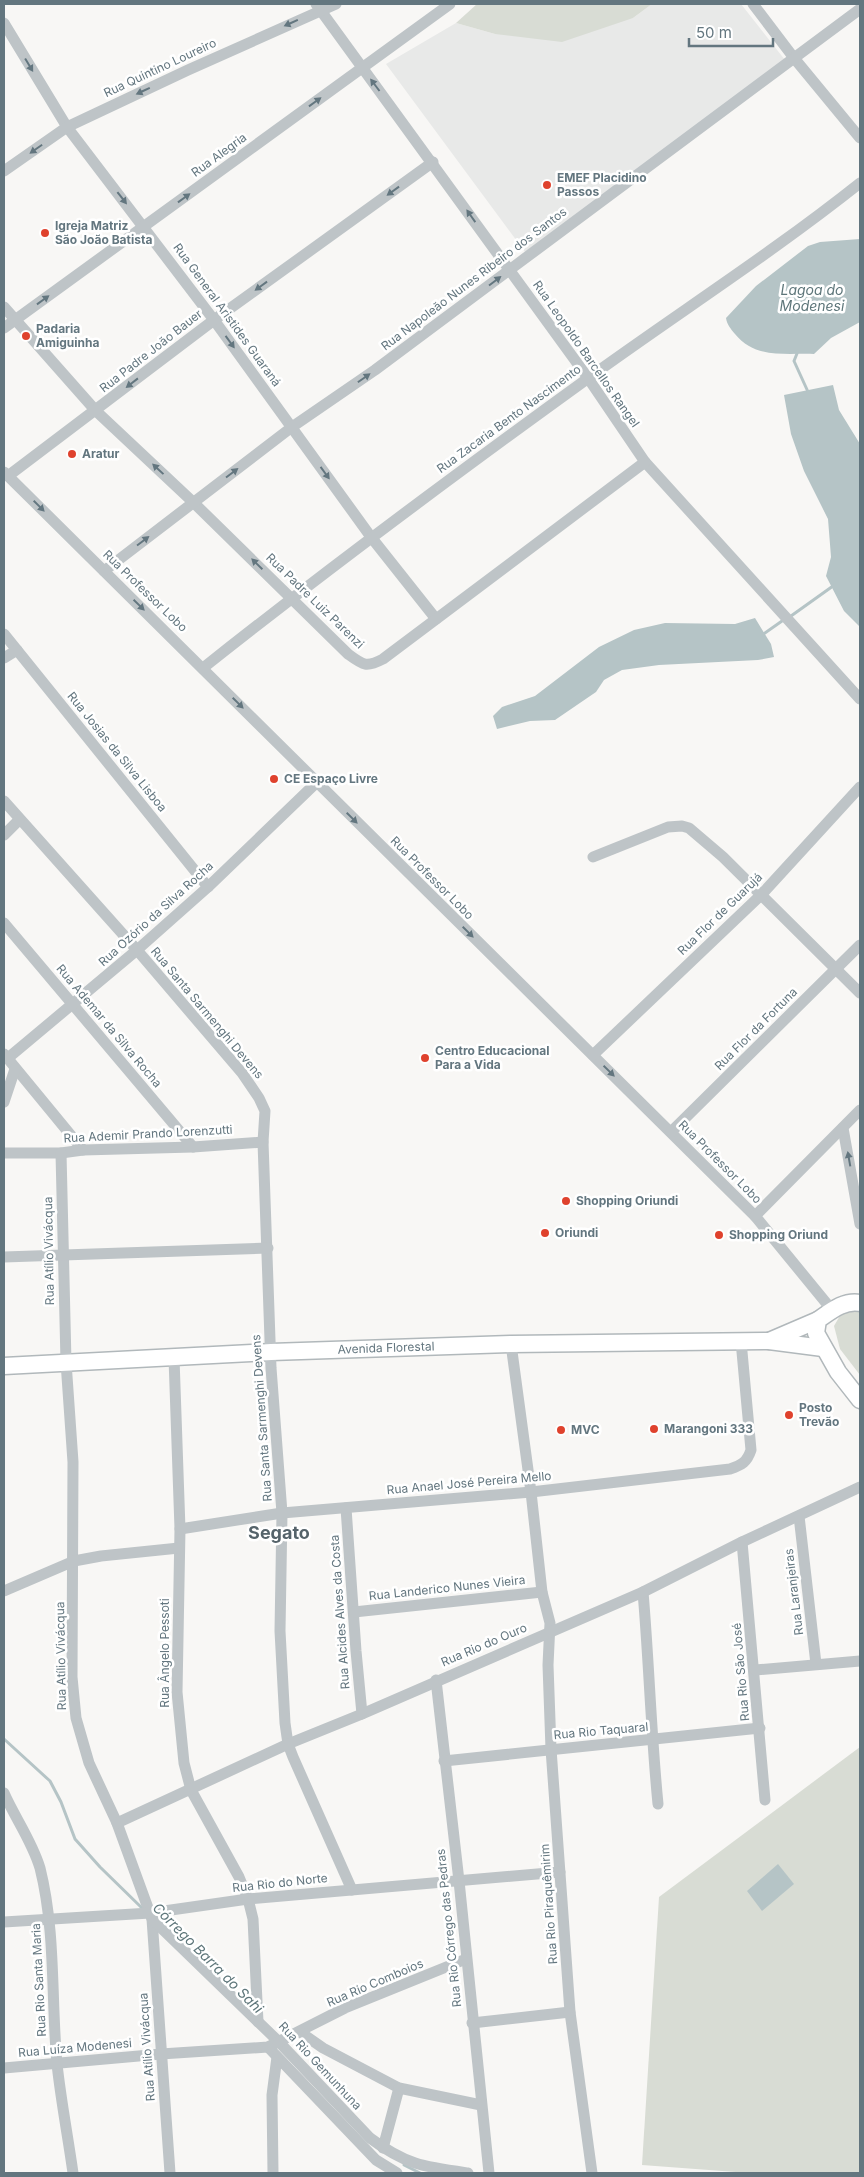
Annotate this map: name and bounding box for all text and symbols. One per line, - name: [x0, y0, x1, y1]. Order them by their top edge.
- scale bar: [689, 15, 773, 47]
- one-way arrow: [284, 20, 298, 28]
- text: 50 m: [696, 23, 732, 42]
- street label: Rua Quintino Loureiro: [101, 35, 218, 100]
- one-way arrow: [24, 59, 33, 72]
- one-way arrow: [370, 78, 380, 92]
- one-way arrow: [136, 87, 150, 95]
- one-way arrow: [308, 97, 322, 107]
- street label: Rua Alegria: [188, 129, 249, 180]
- one-way arrow: [29, 144, 42, 154]
- place label: EMEF Placidino Passos: [557, 170, 647, 199]
- marker: EMEF Placidino Passos: [541, 179, 553, 191]
- one-way arrow: [386, 186, 400, 196]
- one-way arrow: [116, 191, 127, 204]
- one-way arrow: [177, 193, 191, 203]
- street label: Rua Napoleão Nunes Ribeiro dos Santos: [378, 204, 569, 353]
- one-way arrow: [466, 209, 476, 223]
- place label: Igreja Matriz São João Batista: [55, 218, 152, 247]
- marker: Igreja Matriz São João Batista: [39, 227, 51, 239]
- street label: Rua General Aristides Guaraná: [170, 240, 284, 389]
- one-way arrow: [488, 276, 502, 286]
- street label: Rua Leopoldo Barcellos Rangel: [530, 278, 643, 430]
- one-way arrow: [255, 281, 268, 291]
- water label: Lagoa do Modenesi: [780, 281, 845, 314]
- one-way arrow: [37, 295, 50, 305]
- street label: Rua Padre João Bauer: [96, 306, 205, 395]
- place label: Padaria Amiguinha: [36, 321, 99, 350]
- marker: Padaria Amiguinha: [20, 330, 32, 342]
- one-way arrow: [225, 335, 235, 349]
- street label: Rua Zacaria Bento Nascimento: [434, 361, 584, 476]
- one-way arrow: [357, 373, 371, 383]
- one-way arrow: [126, 378, 139, 389]
- place label: Aratur: [82, 446, 120, 461]
- marker: Aratur: [66, 448, 78, 460]
- one-way arrow: [153, 463, 165, 475]
- one-way arrow: [320, 466, 331, 479]
- one-way arrow: [225, 468, 239, 478]
- one-way arrow: [32, 500, 44, 512]
- one-way arrow: [136, 536, 150, 546]
- street label: Rua Professor Lobo: [100, 547, 191, 635]
- street label: Rua Padre Luiz Parenzi: [263, 550, 368, 651]
- one-way arrow: [251, 558, 263, 570]
- one-way arrow: [132, 599, 144, 611]
- street label: Rua Josias da Silva Lisboa: [64, 689, 170, 815]
- one-way arrow: [232, 696, 244, 708]
- place label: CE Espaço Livre: [284, 771, 378, 786]
- marker: CE Espaço Livre: [268, 773, 280, 785]
- one-way arrow: [346, 812, 358, 824]
- street label: Rua Professor Lobo: [388, 833, 477, 922]
- street label: Rua Ozório da Silva Rocha: [95, 858, 216, 969]
- street label: Rua Flor de Guarujá: [674, 869, 765, 958]
- one-way arrow: [461, 926, 473, 938]
- street label: Rua Santa Sarmenghi Devens: [148, 944, 267, 1082]
- street label: Rua Ademar da Silva Rocha: [54, 961, 165, 1090]
- street label: Rua Flor da Fortuna: [711, 984, 800, 1073]
- place label: Centro Educacional Para a Vida: [435, 1043, 550, 1072]
- marker: Centro Educacional Para a Vida: [419, 1052, 431, 1064]
- one-way arrow: [602, 1064, 614, 1076]
- street label: Rua Professor Lobo: [676, 1117, 765, 1206]
- street label: Rua Ademir Prando Lorenzutti: [63, 1122, 233, 1145]
- one-way arrow: [844, 1151, 852, 1167]
- place label: Shopping Oriundi: [576, 1193, 678, 1208]
- marker: Shopping Oriundi: [560, 1195, 572, 1207]
- street label: Rua Atílio Vivácqua: [40, 1196, 57, 1306]
- place label: Oriundi: [555, 1225, 598, 1240]
- marker: Oriundi: [539, 1227, 551, 1239]
- place label: Shopping Oriund: [729, 1227, 828, 1242]
- marker: Shopping Oriund: [713, 1229, 725, 1241]
- street label: Rua Santa Sarmenghi Devens: [248, 1334, 275, 1502]
- street label: Avenida Florestal: [337, 1338, 435, 1357]
- place label: Posto Trevão: [799, 1400, 839, 1429]
- marker: Posto Trevão: [783, 1409, 795, 1421]
- place label: Marangoni 333: [664, 1421, 753, 1436]
- place label: MVC: [571, 1422, 600, 1437]
- marker: Marangoni 333: [648, 1423, 660, 1435]
- marker: MVC: [555, 1424, 567, 1436]
- street label: Rua Anael José Pereira Mello: [386, 1468, 552, 1497]
- district label: Segato: [248, 1522, 310, 1543]
- street label: Rua Alcides Alves da Costa: [327, 1534, 352, 1690]
- street label: Rua Laranjeiras: [781, 1548, 806, 1636]
- street label: Rua Landerico Nunes Vieira: [368, 1572, 526, 1603]
- street label: Rua Ângelo Pessoti: [157, 1598, 172, 1708]
- street label: Rua Atílio Vivácqua: [52, 1601, 69, 1711]
- street label: Rua Rio do Ouro: [439, 1620, 529, 1669]
- street label: Rua Rio São José: [729, 1622, 752, 1722]
- street label: Rua Rio Taquaral: [553, 1719, 649, 1742]
- street label: Rua Rio Piraquêmirim: [537, 1843, 560, 1965]
- street label: Rua Rio Córrego das Pedras: [433, 1848, 464, 2008]
- street label: Rua Rio do Norte: [232, 1870, 328, 1895]
- water label: Córrego Barra do Sahi: [150, 1899, 268, 2017]
- street label: Rua Rio Santa Maria: [28, 1923, 49, 2037]
- street label: Rua Rio Comboios: [324, 1955, 425, 2010]
- street label: Rua Atílio Vivácqua: [135, 1992, 158, 2102]
- street label: Rua Rio Gemunhuna: [276, 2019, 365, 2113]
- street label: Rua Luíza Modenesi: [17, 2035, 133, 2060]

